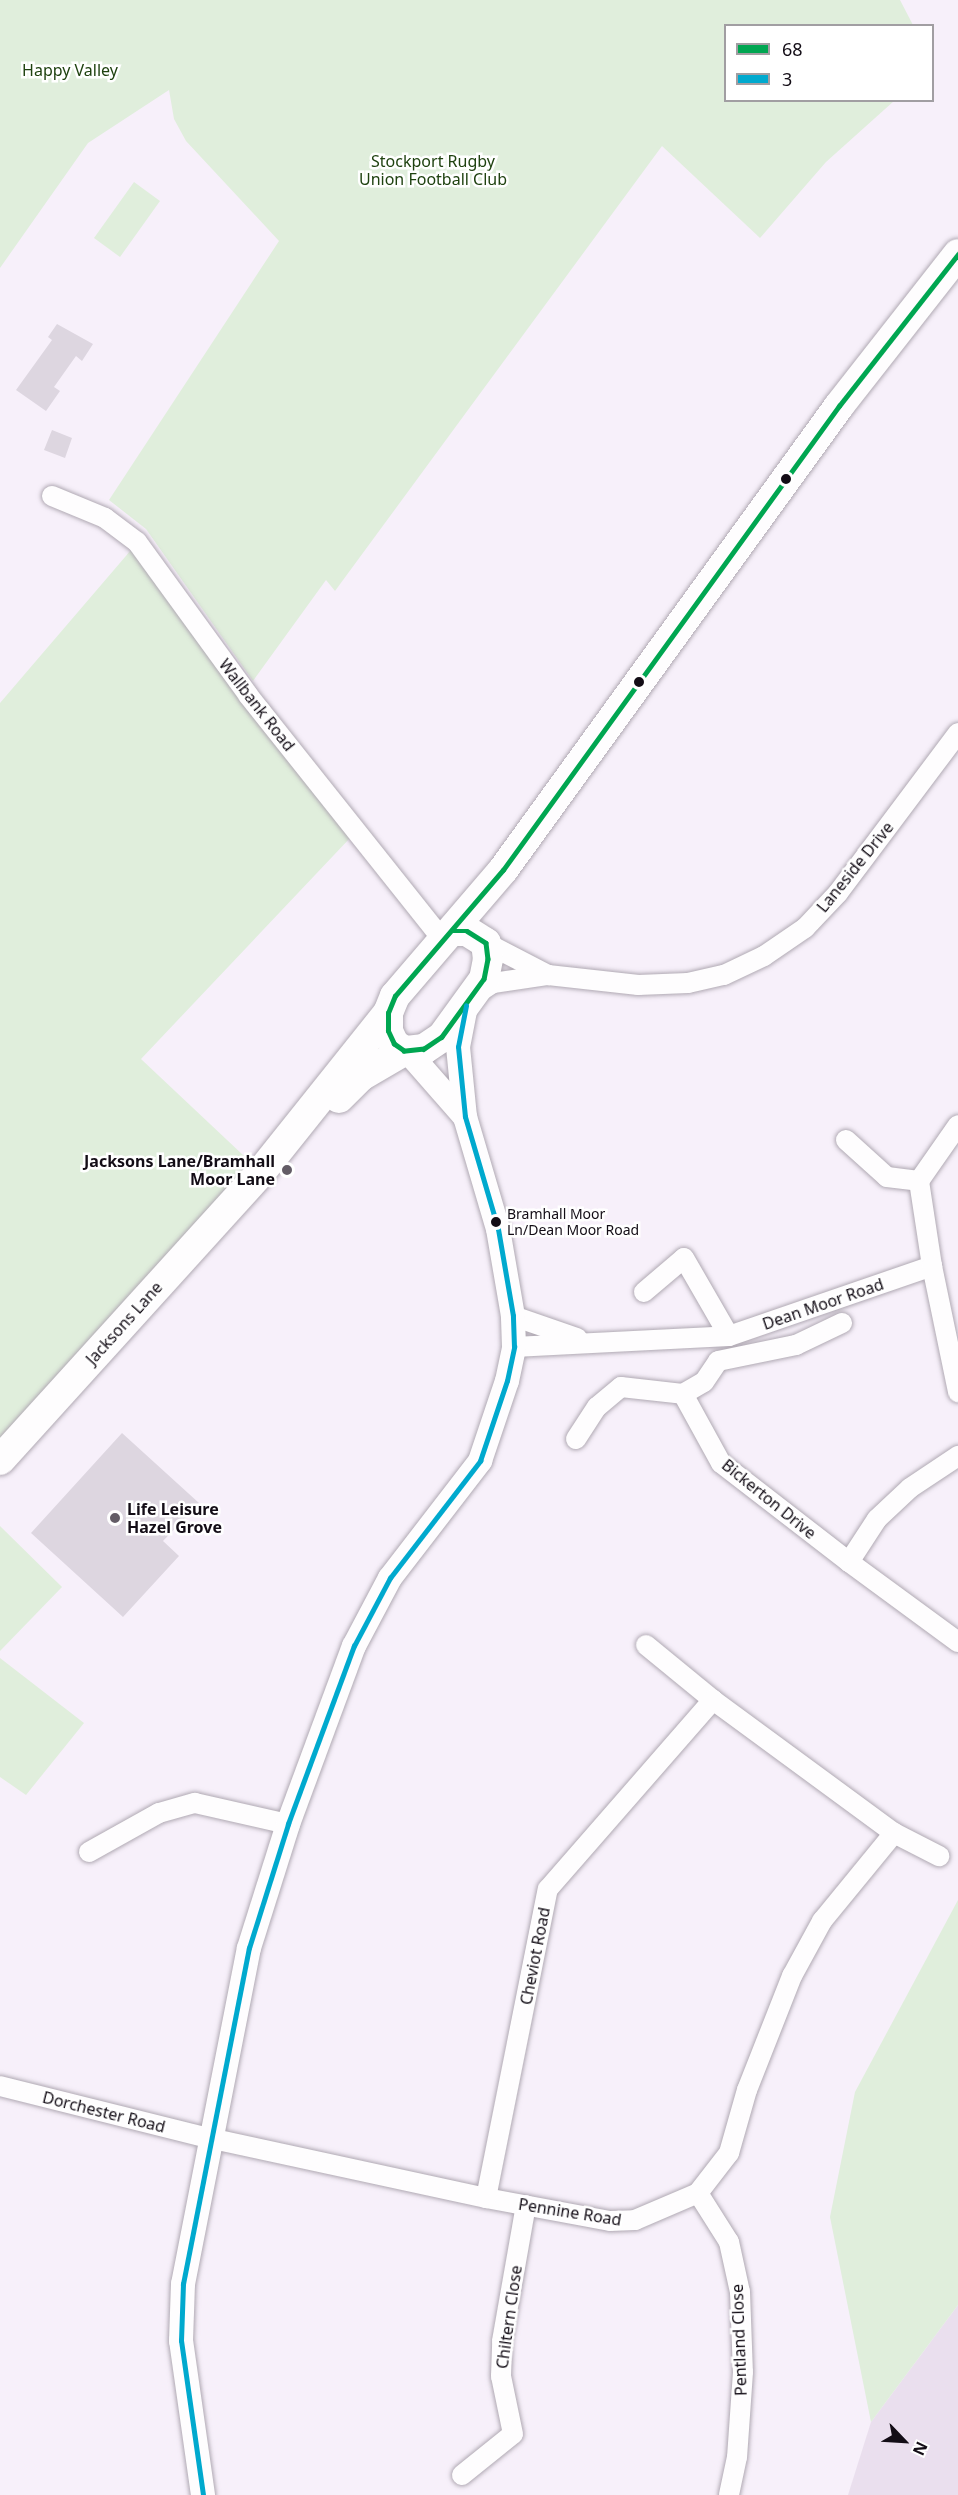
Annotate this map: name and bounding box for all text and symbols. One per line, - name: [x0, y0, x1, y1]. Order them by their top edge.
- legend: [724, 24, 934, 102]
- text: 68: [782, 37, 803, 61]
- park label: Happy Valley: [22, 60, 118, 80]
- text: 3: [782, 67, 792, 91]
- park label: Stockport Rugby Union Football Club: [359, 151, 507, 189]
- unlabelled marker: [780, 473, 792, 485]
- street label: Wallbank Road: [215, 655, 299, 755]
- unlabelled marker: [633, 676, 645, 688]
- street label: Laneside Drive: [813, 818, 897, 916]
- place label: Jacksons Lane/Bramhall Moor Lane: [84, 1151, 275, 1189]
- marker: Jacksons Lane/Bramhall Moor Lane: [280, 1163, 294, 1177]
- place label: Bramhall Moor Ln/Dean Moor Road: [507, 1206, 639, 1238]
- marker: Bramhall Moor Ln/Dean Moor Road: [490, 1216, 502, 1228]
- street label: Dean Moor Road: [760, 1274, 886, 1334]
- street label: Jacksons Lane: [82, 1278, 166, 1368]
- street label: Bickerton Drive: [718, 1455, 820, 1543]
- place label: Life Leisure Hazel Grove: [127, 1499, 222, 1537]
- marker: Life Leisure Hazel Grove: [108, 1511, 122, 1525]
- street label: Cheviot Road: [516, 1906, 554, 2006]
- street label: Dorchester Road: [41, 2087, 167, 2137]
- street label: Pennine Road: [517, 2194, 623, 2230]
- street label: Chiltern Close: [492, 2264, 526, 2370]
- street label: Pentland Close: [727, 2284, 751, 2396]
- north arrow: [874, 2411, 934, 2471]
- text: N: [908, 2438, 933, 2459]

